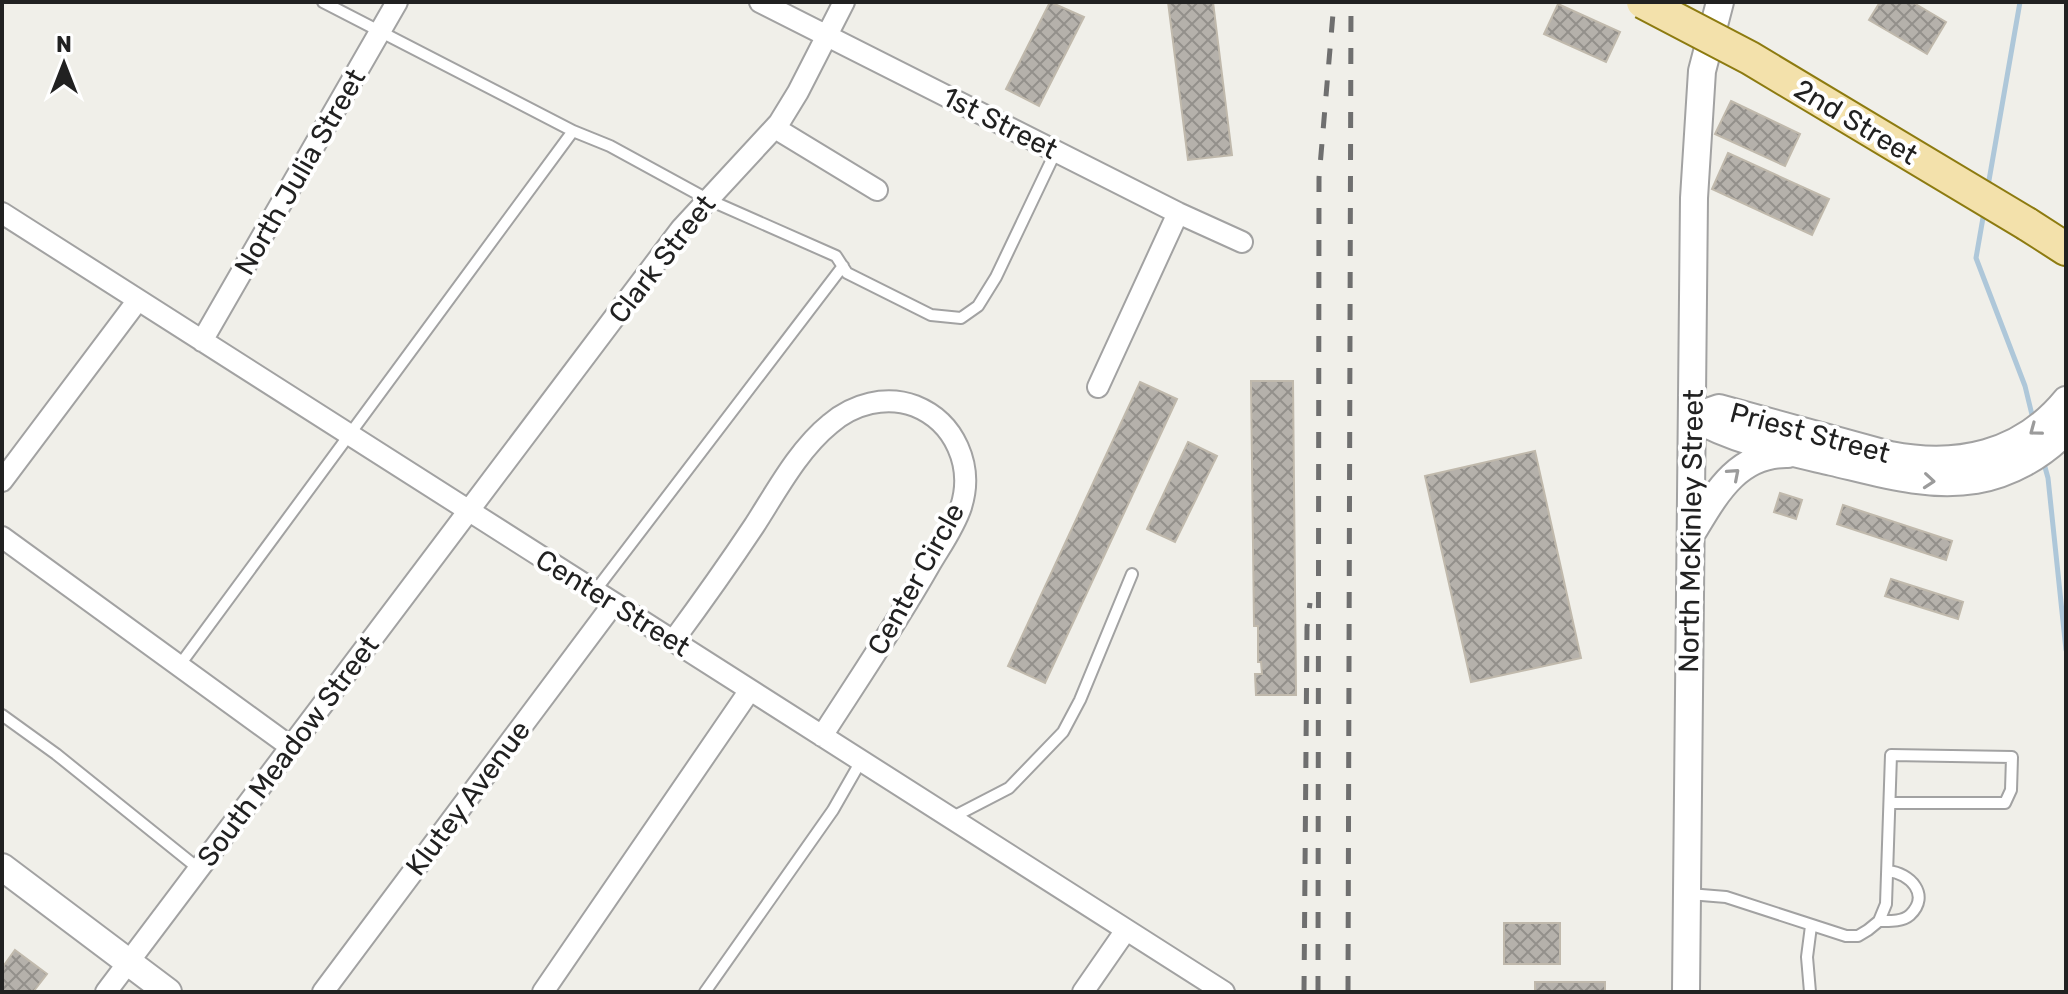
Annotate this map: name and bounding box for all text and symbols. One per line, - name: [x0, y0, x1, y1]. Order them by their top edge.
- north arrow: [24, 24, 104, 104]
- text: N: [56, 31, 72, 58]
- street label: North Julia Street: [228, 63, 372, 281]
- street label: 2nd Street: [1788, 72, 1924, 172]
- street label: 1st Street: [937, 80, 1063, 166]
- street label: Clark Street: [602, 188, 722, 330]
- street label: North McKinley Street: [1672, 389, 1710, 673]
- street label: Priest Street: [1726, 396, 1894, 470]
- one-way arrow: [2029, 420, 2044, 434]
- one-way arrow: [1725, 469, 1740, 484]
- one-way arrow: [1923, 472, 1936, 489]
- street label: Center Circle: [861, 497, 971, 661]
- street label: Center Street: [530, 542, 696, 664]
- street label: South Meadow Street: [190, 629, 386, 873]
- street label: Klutey Avenue: [399, 714, 537, 882]

